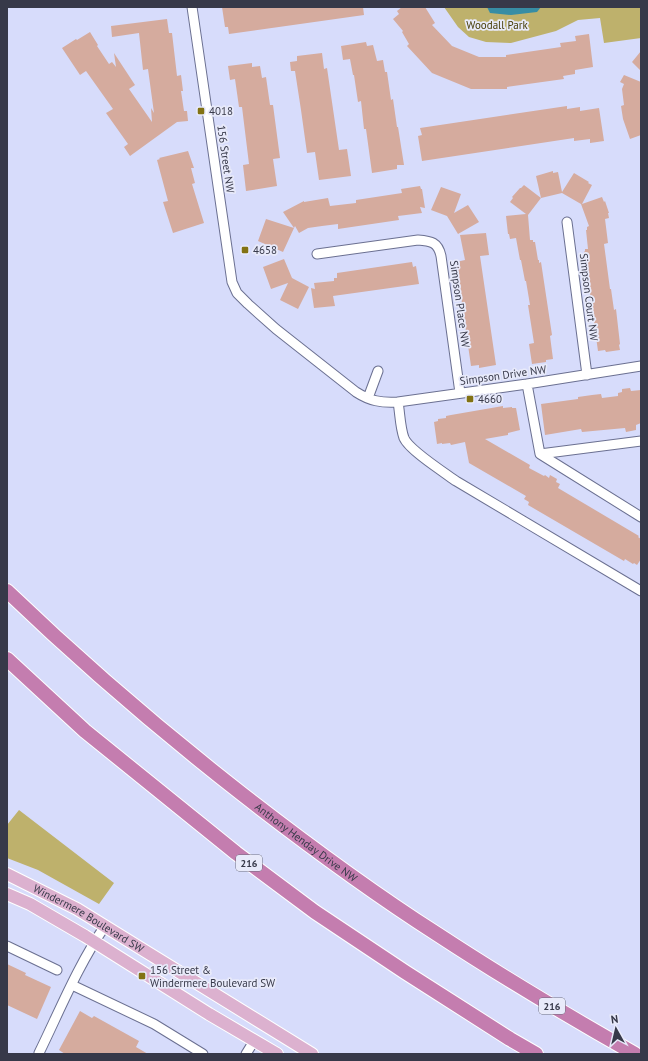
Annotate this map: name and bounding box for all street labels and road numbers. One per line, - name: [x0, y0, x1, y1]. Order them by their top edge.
- street label: 156 Street NW: [214, 124, 238, 195]
- street label: Simpson Court NW: [577, 252, 601, 342]
- street label: Simpson Place NW: [447, 260, 473, 349]
- street label: Simpson Drive NW: [459, 362, 548, 388]
- street label: Anthony Henday Drive NW: [252, 800, 361, 885]
- road number: 216: [236, 855, 262, 871]
- street label: Windermere Boulevard SW: [31, 881, 147, 956]
- road number: 216: [539, 998, 565, 1014]

